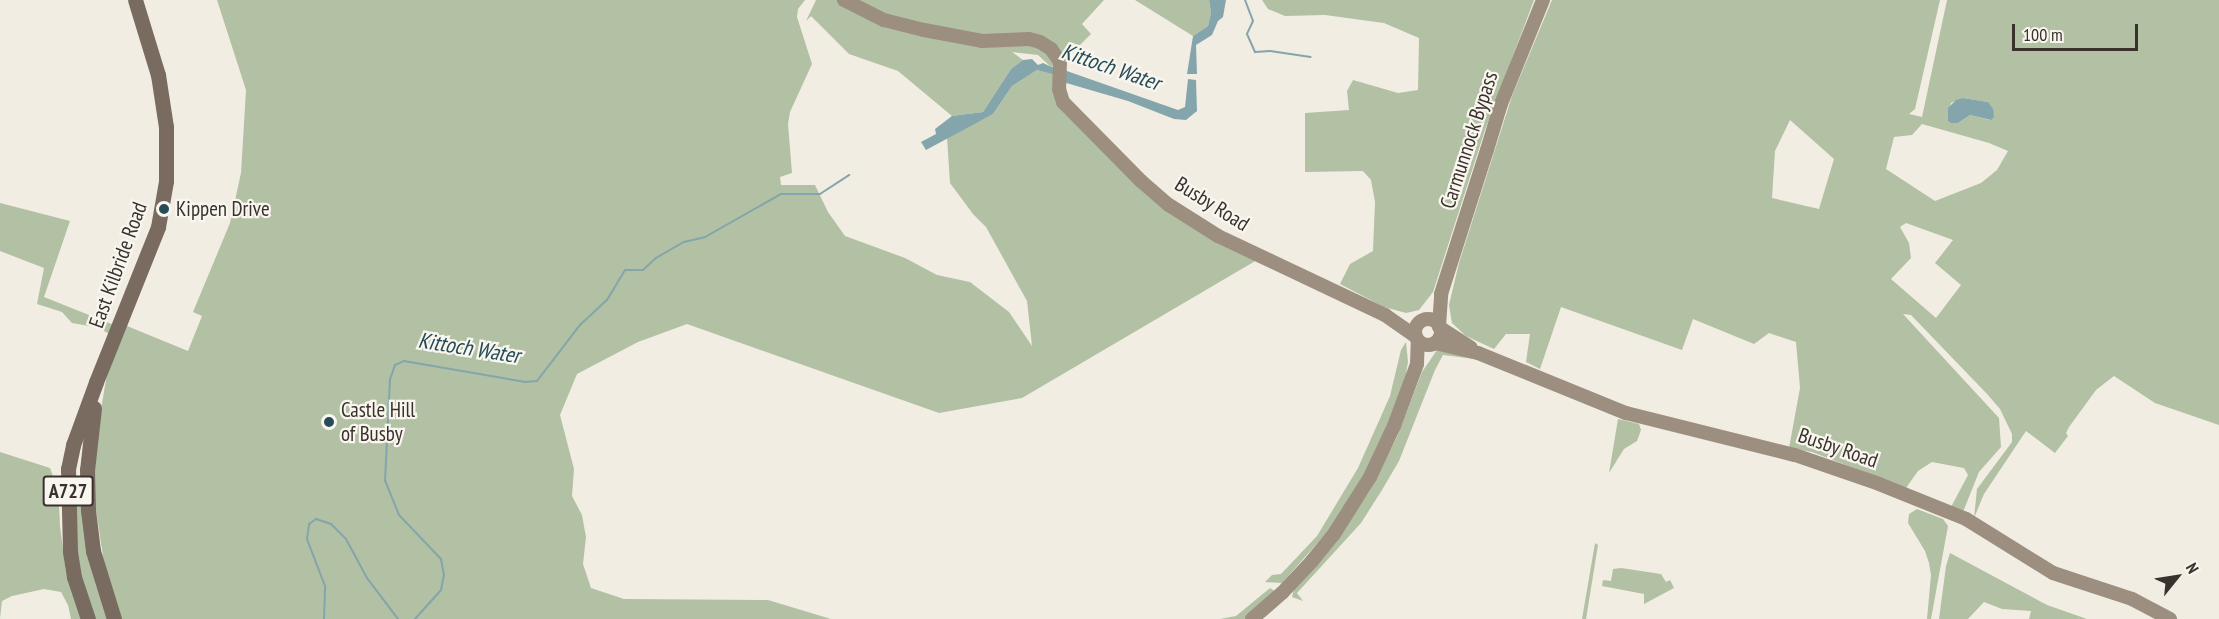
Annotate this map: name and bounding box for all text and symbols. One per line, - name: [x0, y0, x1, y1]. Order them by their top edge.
- scale bar: [2015, 12, 2141, 50]
- text: 100 m: [2023, 23, 2063, 46]
- water label: Kittoch Water: [1058, 38, 1164, 96]
- street label: Carmunnock Bypass: [1435, 68, 1503, 212]
- street label: Busby Road: [1170, 171, 1254, 237]
- place label: Kippen Drive: [176, 196, 270, 222]
- street label: East Kilbride Road: [84, 199, 152, 331]
- marker: Kippen Drive: [157, 202, 171, 216]
- water label: Kittoch Water: [416, 327, 522, 369]
- place label: Castle Hill of Busby: [341, 397, 415, 447]
- marker: Castle Hill of Busby: [322, 415, 336, 429]
- street label: Busby Road: [1795, 423, 1881, 473]
- road number: A727: [42, 474, 94, 508]
- north arrow: [2147, 547, 2207, 607]
- text: N: [2182, 559, 2203, 577]

